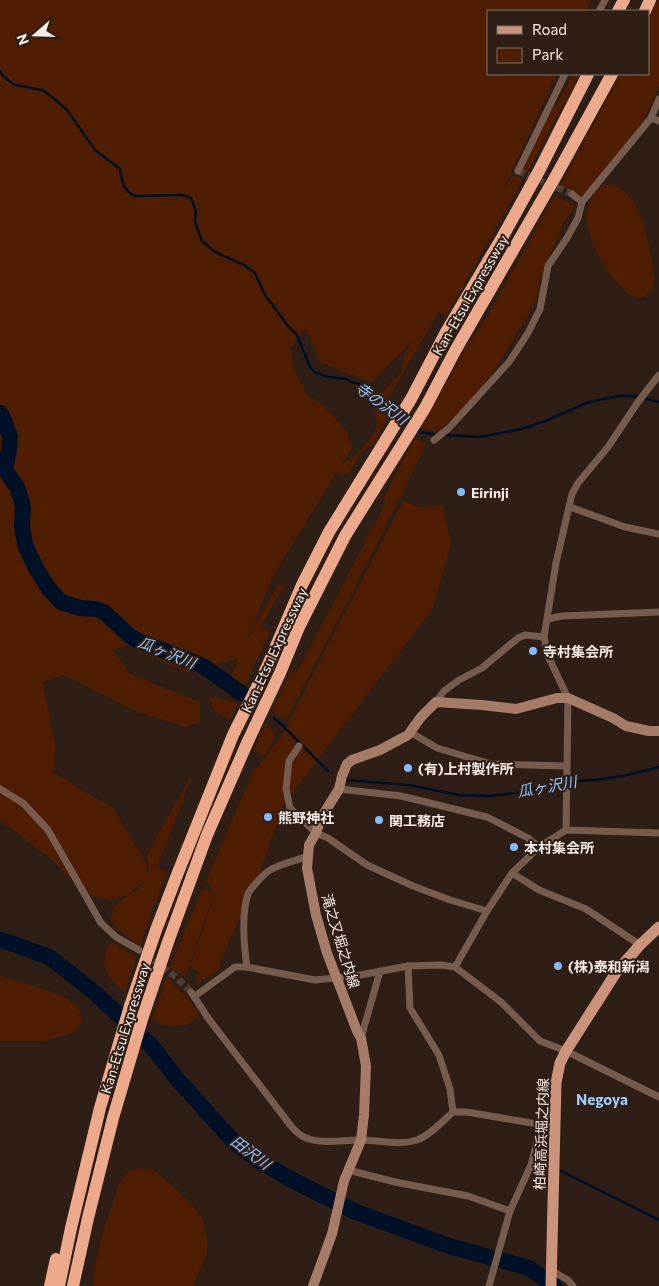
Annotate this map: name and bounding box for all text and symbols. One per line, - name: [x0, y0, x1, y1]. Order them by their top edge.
- north arrow: [10, 10, 60, 60]
- legend: [487, 10, 649, 75]
- text: Road: [532, 20, 567, 38]
- text: N: [13, 32, 32, 47]
- text: Park: [532, 45, 563, 63]
- street label: Kan-Etsu Expressway: [429, 232, 511, 358]
- water label: 寺の沢川: [352, 378, 413, 429]
- place label: Eirinji: [471, 484, 509, 501]
- marker: Eirinji: [455, 486, 467, 498]
- street label: Kan-Etsu Expressway: [238, 585, 310, 715]
- water label: 瓜ヶ沢川: [136, 632, 200, 672]
- place label: 寺村集会所: [543, 643, 613, 660]
- marker: 寺村集会所: [527, 645, 539, 657]
- place label: (有)上村製作所: [418, 760, 514, 777]
- marker: (有)上村製作所: [402, 762, 414, 774]
- water label: 瓜ヶ沢川: [516, 772, 580, 800]
- place label: 熊野神社: [278, 809, 334, 826]
- marker: 熊野神社: [262, 811, 274, 823]
- place label: 関工務店: [389, 812, 445, 829]
- marker: 関工務店: [373, 814, 385, 826]
- place label: 本村集会所: [524, 839, 594, 856]
- marker: 本村集会所: [508, 841, 520, 853]
- street label: 滝之又堀之内線: [319, 892, 363, 990]
- place label: (株)泰和新潟: [568, 958, 650, 975]
- street label: Kan-Etsu Expressway: [97, 960, 153, 1096]
- marker: (株)泰和新潟: [552, 960, 564, 972]
- street label: 柏崎高浜堀之内線: [531, 1078, 551, 1190]
- district label: Negoya: [576, 1090, 628, 1108]
- water label: 田沢川: [228, 1131, 276, 1174]

